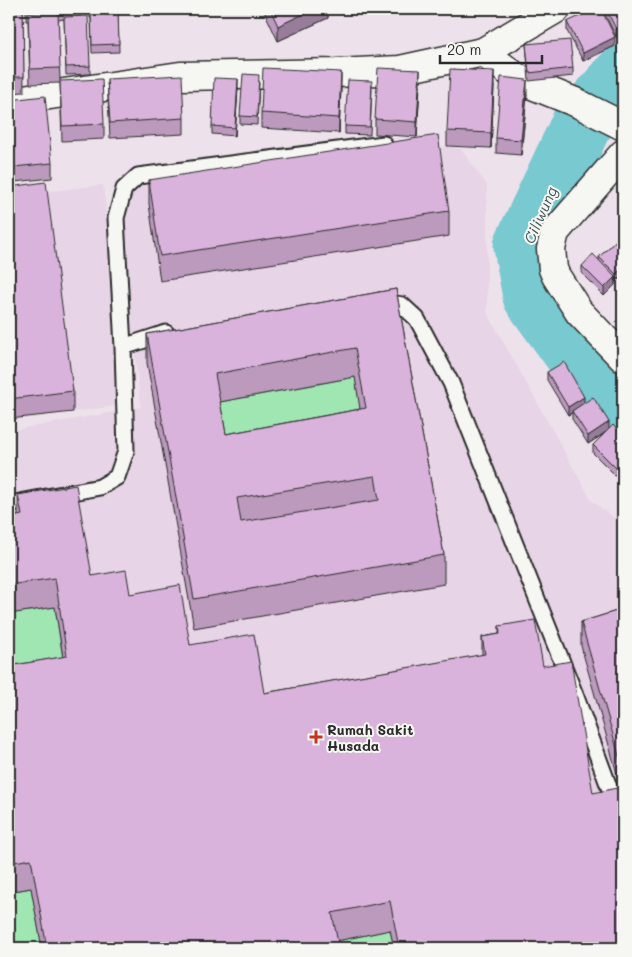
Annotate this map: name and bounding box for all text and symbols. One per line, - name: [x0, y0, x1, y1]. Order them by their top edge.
- scale bar: [440, 32, 542, 64]
- text: 20 m: [447, 39, 481, 59]
- water label: Ciliwung: [519, 183, 562, 247]
- place label: Rumah Sakit Husada: [327, 720, 413, 755]
- marker: Rumah Sakit Husada: [309, 730, 323, 744]

